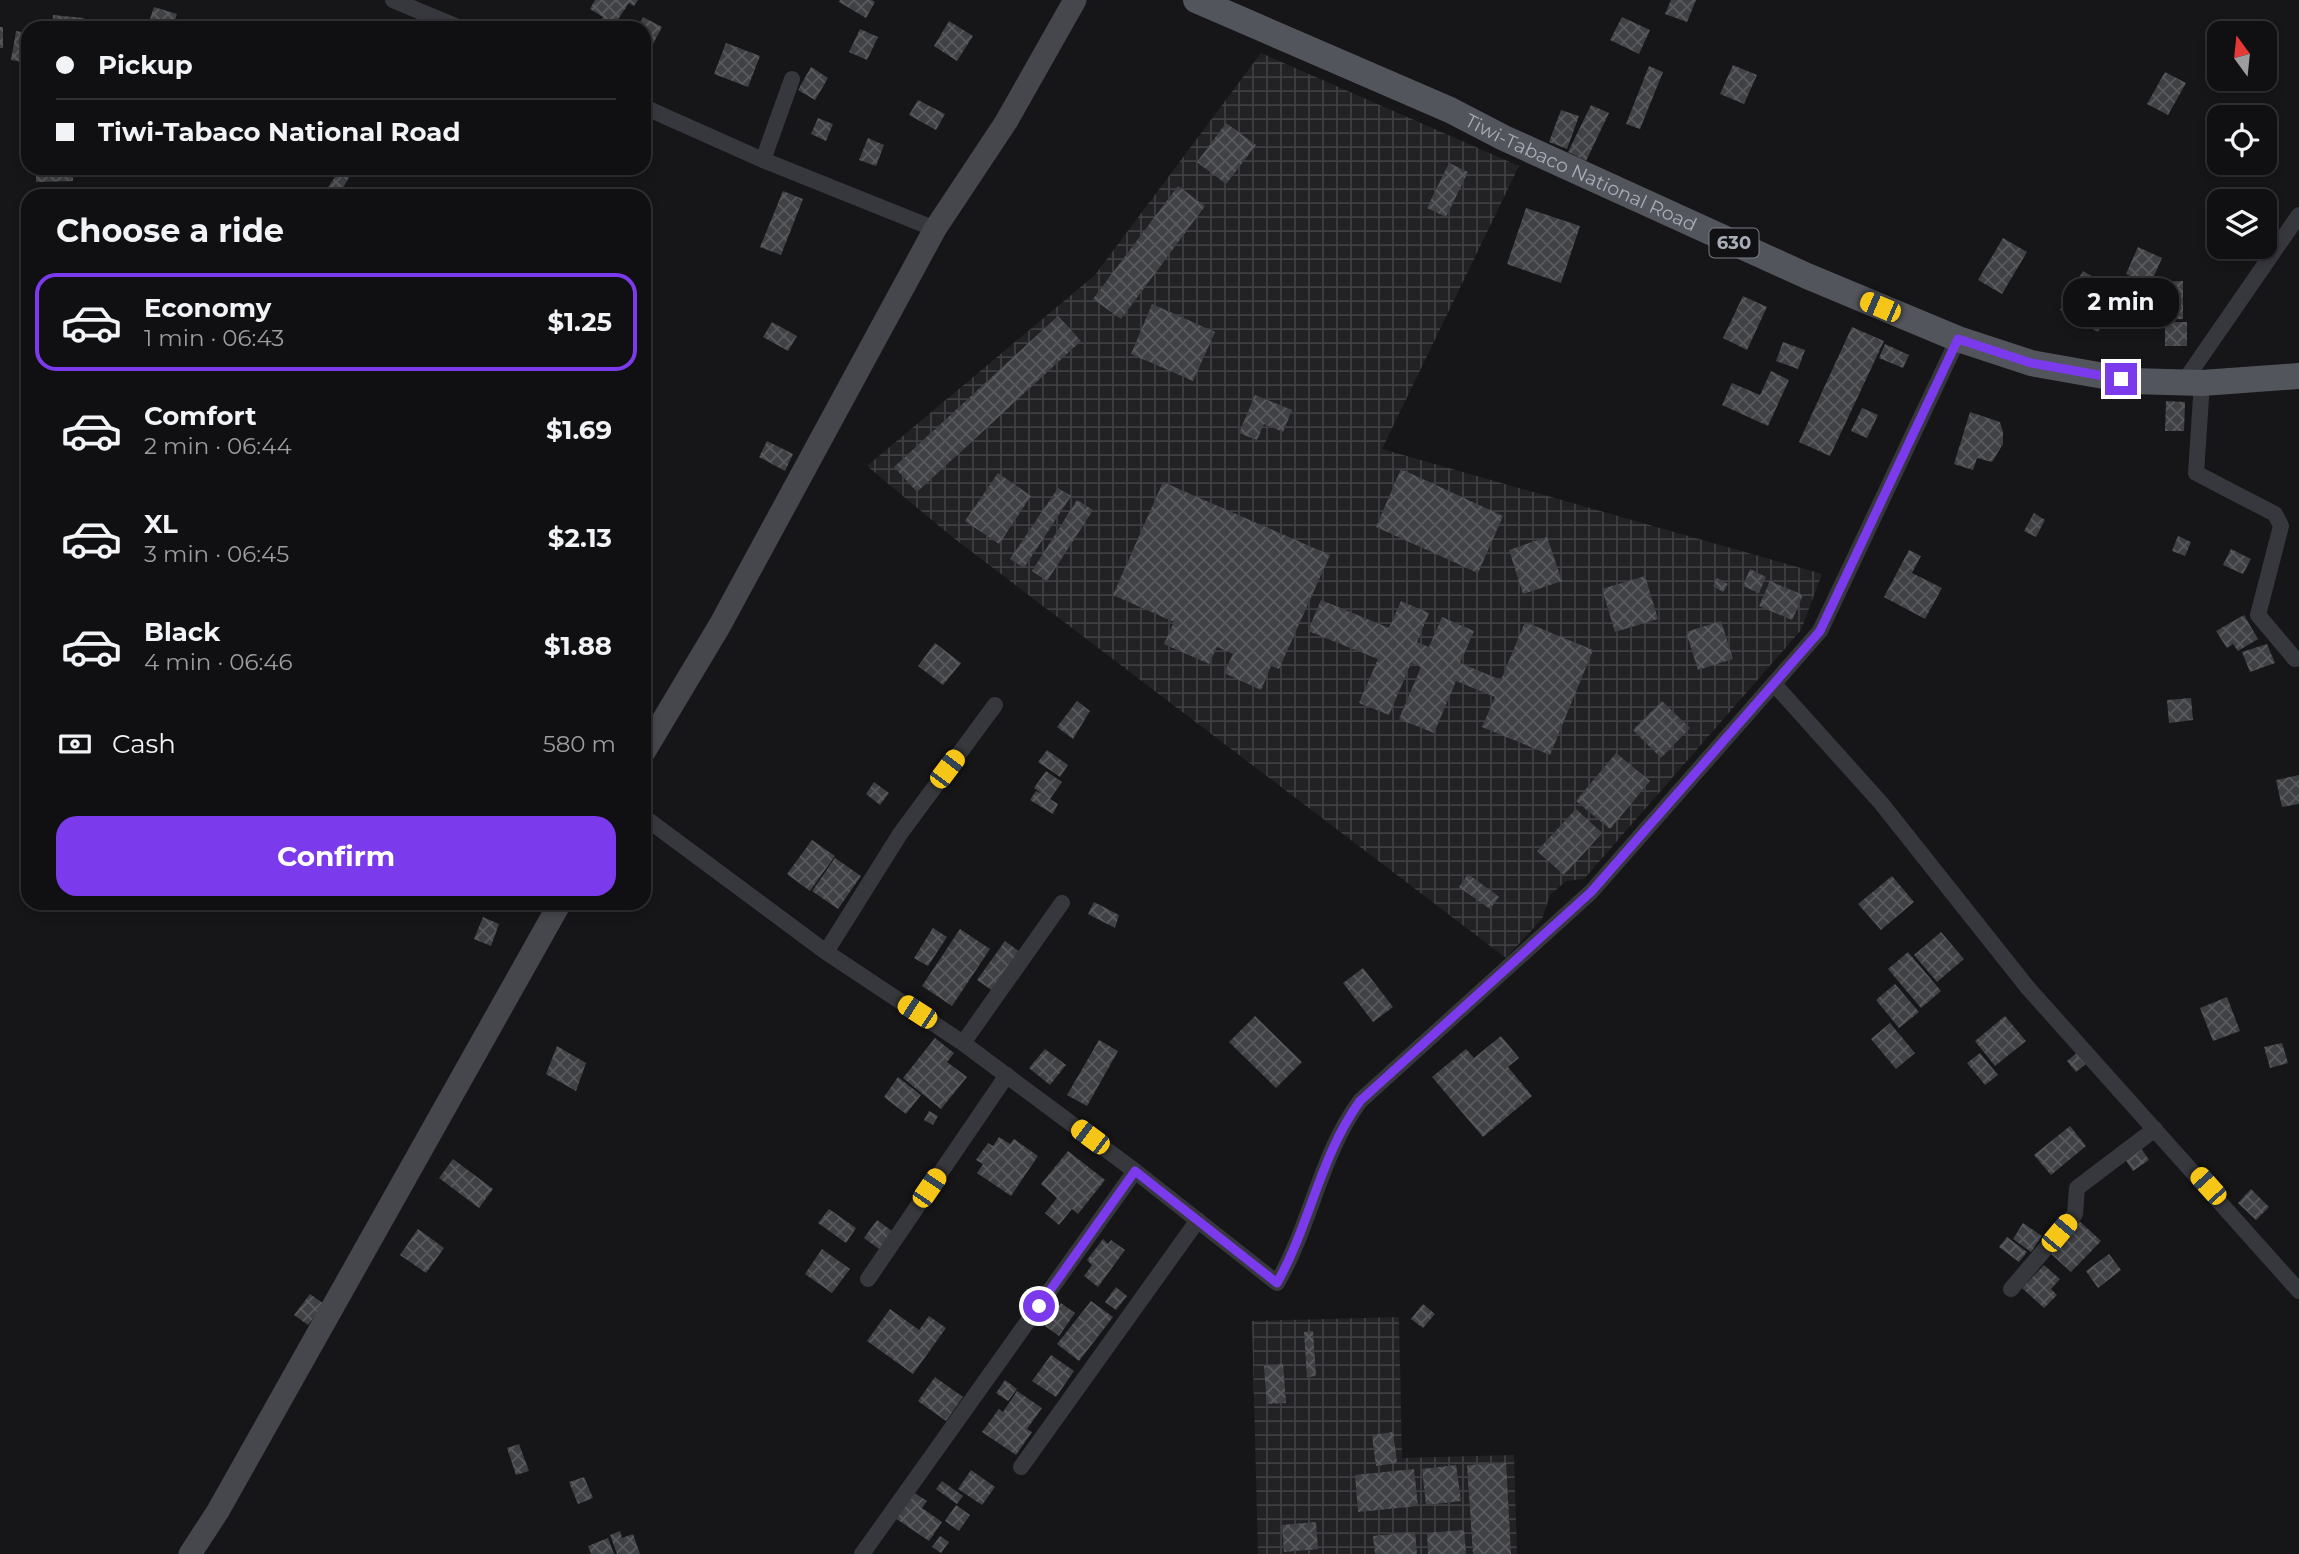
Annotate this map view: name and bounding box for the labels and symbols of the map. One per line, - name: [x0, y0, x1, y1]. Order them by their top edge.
- north arrow: [2207, 21, 2277, 91]
- street label: Tiwi-Tabaco National Road: [1461, 109, 1700, 236]
- road number: 630: [1710, 229, 1758, 258]
- callout: 2 min: [2063, 278, 2179, 326]
- car: [1857, 289, 1904, 325]
- route end: [2105, 363, 2137, 395]
- car: [926, 746, 969, 792]
- car: [894, 992, 941, 1032]
- car: [1067, 1116, 1114, 1158]
- car: [2187, 1163, 2230, 1209]
- car: [909, 1165, 950, 1211]
- car: [2038, 1210, 2081, 1256]
- route start: [1023, 1290, 1055, 1322]

